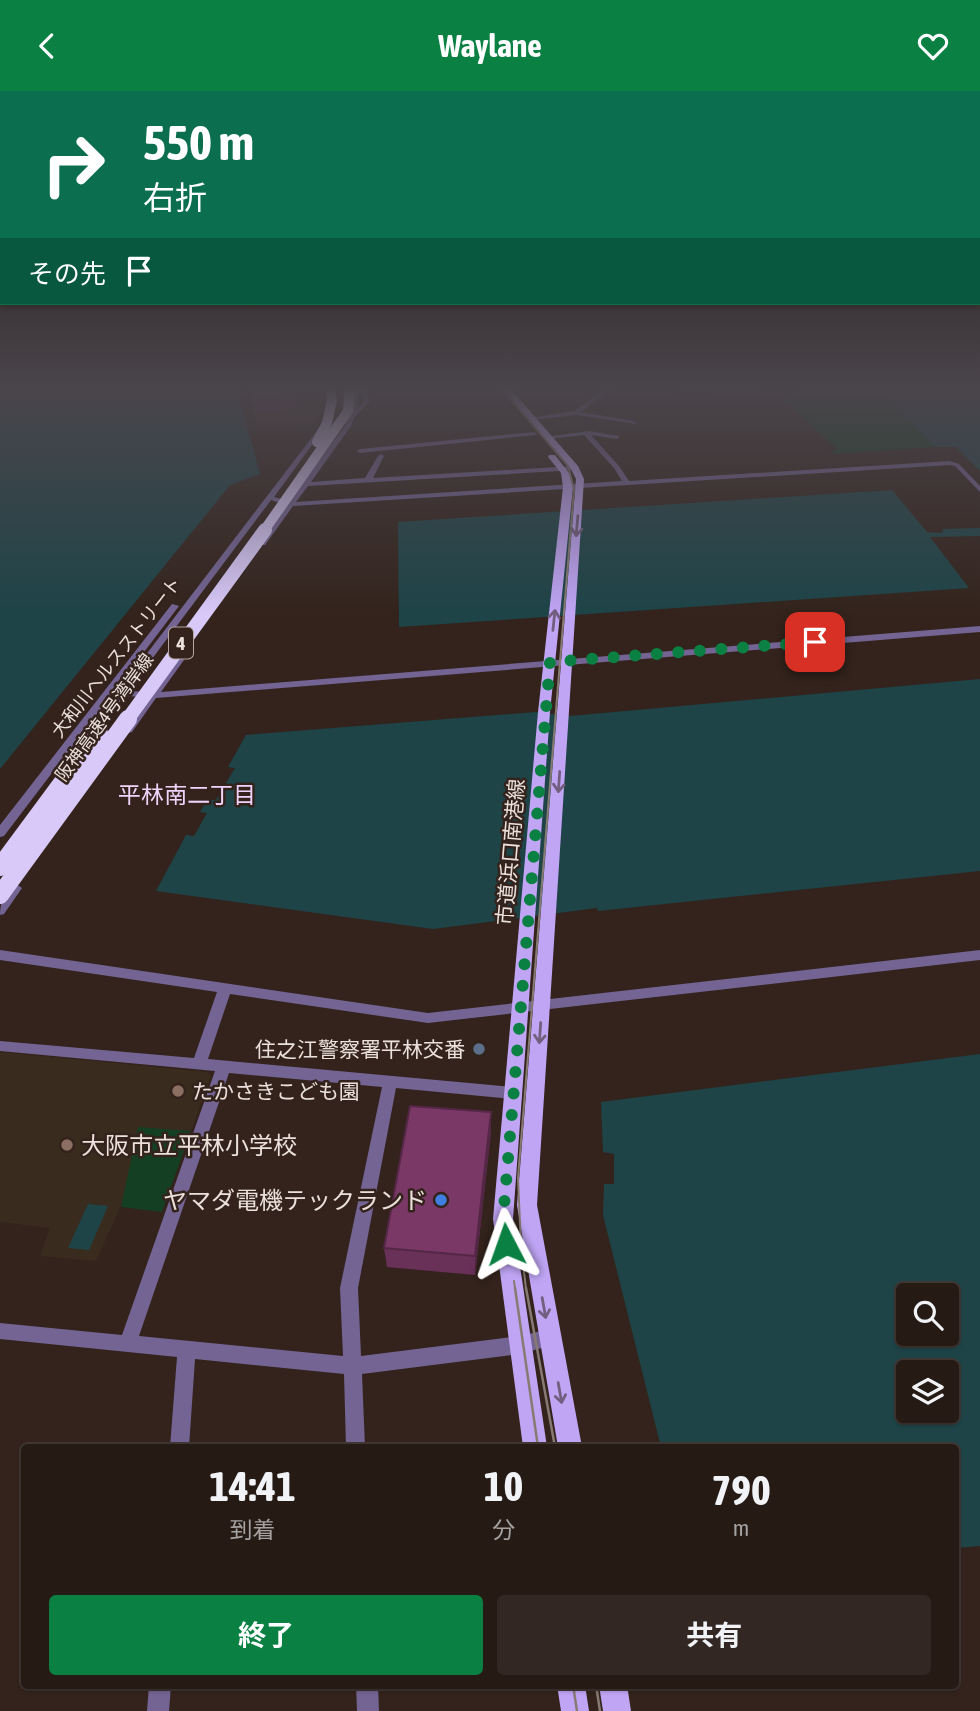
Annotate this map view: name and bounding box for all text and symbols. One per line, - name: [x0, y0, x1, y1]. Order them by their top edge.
- icon: back: [28, 27, 66, 65]
- text: Waylane: [438, 27, 542, 64]
- icon: heart: [914, 27, 952, 65]
- text: 550 m: [143, 114, 254, 170]
- icon: right: [28, 119, 119, 210]
- text: 右折: [143, 179, 207, 216]
- icon: arrive: [120, 252, 158, 290]
- text: その先: [28, 259, 106, 289]
- one-way arrow: [570, 514, 583, 537]
- street label: 大和川ヘルスストリート: [47, 573, 185, 741]
- one-way arrow: [548, 609, 561, 631]
- pin: [785, 612, 845, 672]
- icon: arrive: [796, 623, 834, 661]
- road number: 4: [169, 628, 193, 659]
- street label: 阪神高速4号湾岸線: [51, 649, 157, 785]
- one-way arrow: [552, 770, 565, 792]
- street label: 市道浜口南港線: [492, 778, 528, 926]
- district label: 平林南二丁目: [118, 782, 256, 808]
- one-way arrow: [533, 1022, 546, 1044]
- place label: 住之江警察署平林交番: [255, 1037, 465, 1061]
- marker: 住之江警察署平林交番: [471, 1041, 487, 1057]
- place label: たかさきこども園: [192, 1079, 360, 1103]
- marker: たかさきこども園: [170, 1083, 186, 1099]
- place label: 大阪市立平林小学校: [81, 1132, 297, 1159]
- marker: 大阪市立平林小学校: [59, 1137, 75, 1153]
- place label: ヤマダ電機テックランド: [163, 1187, 427, 1214]
- marker: ヤマダ電機テックランド: [433, 1192, 449, 1208]
- position arrow: [469, 1207, 543, 1281]
- map controls: [896, 1283, 959, 1423]
- button: search: [896, 1283, 959, 1346]
- one-way arrow: [538, 1296, 552, 1319]
- button: layers: [896, 1360, 959, 1423]
- one-way arrow: [554, 1381, 567, 1404]
- text: 14:41: [209, 1462, 296, 1510]
- text: 10: [484, 1462, 523, 1510]
- text: 790: [712, 1466, 771, 1514]
- text: m: [733, 1515, 749, 1541]
- text: 到着: [229, 1517, 275, 1543]
- text: 分: [492, 1517, 515, 1543]
- button: 終了: [49, 1595, 483, 1675]
- button: 共有: [497, 1595, 931, 1675]

